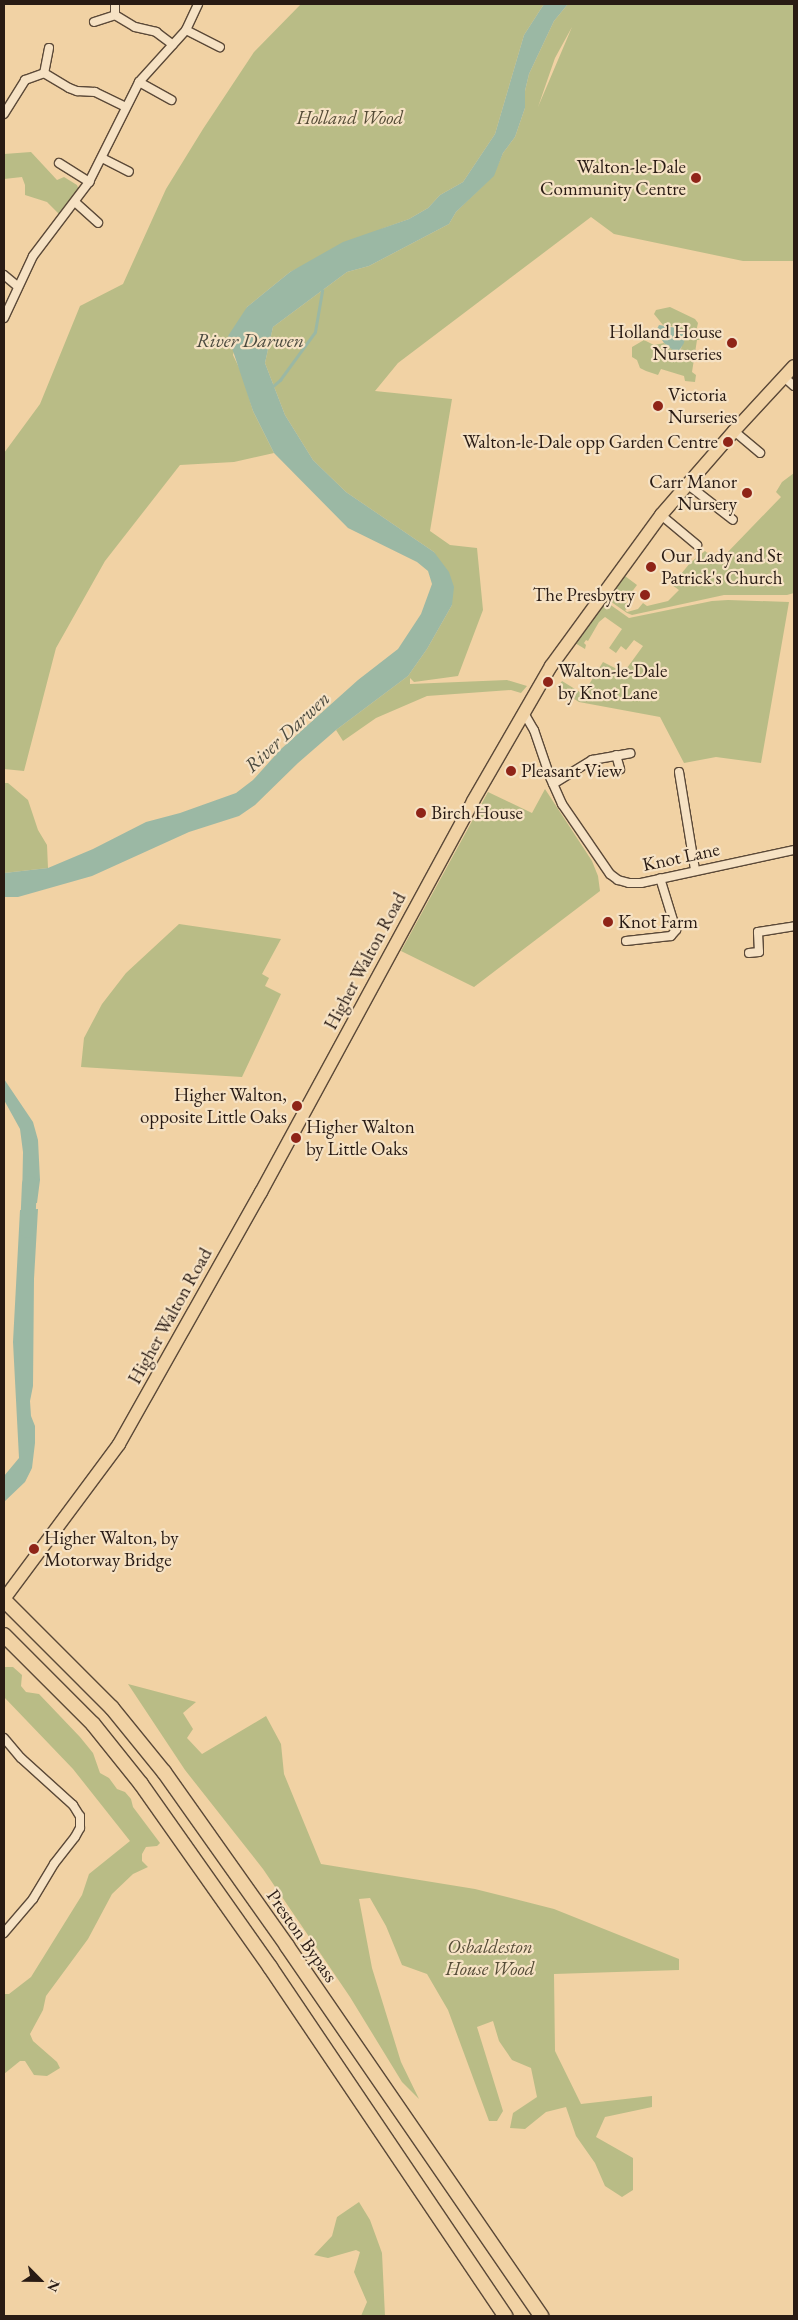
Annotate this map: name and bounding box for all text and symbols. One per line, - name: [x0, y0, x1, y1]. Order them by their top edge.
- park label: Holland Wood: [297, 107, 403, 129]
- place label: Walton-le-Dale Community Centre: [540, 156, 686, 200]
- marker: Walton-le-Dale Community Centre: [690, 172, 702, 184]
- place label: Holland House Nurseries: [609, 321, 722, 365]
- water label: River Darwen: [196, 328, 304, 352]
- marker: Holland House Nurseries: [726, 337, 738, 349]
- place label: Victoria Nurseries: [668, 384, 738, 428]
- marker: Victoria Nurseries: [652, 400, 664, 412]
- place label: Walton-le-Dale opp Garden Centre: [463, 431, 718, 453]
- marker: Walton-le-Dale opp Garden Centre: [722, 436, 734, 448]
- place label: Carr Manor Nursery: [649, 471, 737, 515]
- marker: Carr Manor Nursery: [741, 487, 753, 499]
- place label: Our Lady and St Patrick's Church: [661, 545, 783, 589]
- marker: Our Lady and St Patrick's Church: [645, 561, 657, 573]
- place label: The Presbytry: [533, 584, 635, 606]
- marker: The Presbytry: [639, 589, 651, 601]
- place label: Walton-le-Dale by Knot Lane: [558, 660, 667, 704]
- marker: Walton-le-Dale by Knot Lane: [542, 676, 554, 688]
- water label: River Darwen: [239, 686, 335, 778]
- place label: Pleasant View: [521, 760, 622, 782]
- marker: Pleasant View: [505, 765, 517, 777]
- place label: Birch House: [431, 802, 523, 824]
- marker: Birch House: [415, 807, 427, 819]
- street label: Knot Lane: [640, 838, 722, 876]
- street label: Higher Walton Road: [319, 888, 411, 1034]
- place label: Knot Farm: [618, 911, 698, 933]
- marker: Knot Farm: [602, 916, 614, 928]
- place label: Higher Walton, opposite Little Oaks: [140, 1084, 287, 1128]
- marker: Higher Walton, opposite Little Oaks: [291, 1100, 303, 1112]
- place label: Higher Walton by Little Oaks: [306, 1116, 415, 1160]
- marker: Higher Walton by Little Oaks: [290, 1132, 302, 1144]
- street label: Higher Walton Road: [123, 1244, 217, 1388]
- place label: Higher Walton, by Motorway Bridge: [44, 1527, 179, 1571]
- marker: Higher Walton, by Motorway Bridge: [28, 1543, 40, 1555]
- street label: Preston Bypass: [262, 1885, 342, 1987]
- park label: Osbaldeston House Wood: [445, 1936, 535, 1980]
- north arrow: [15, 2255, 65, 2305]
- text: N: [43, 2277, 64, 2295]

